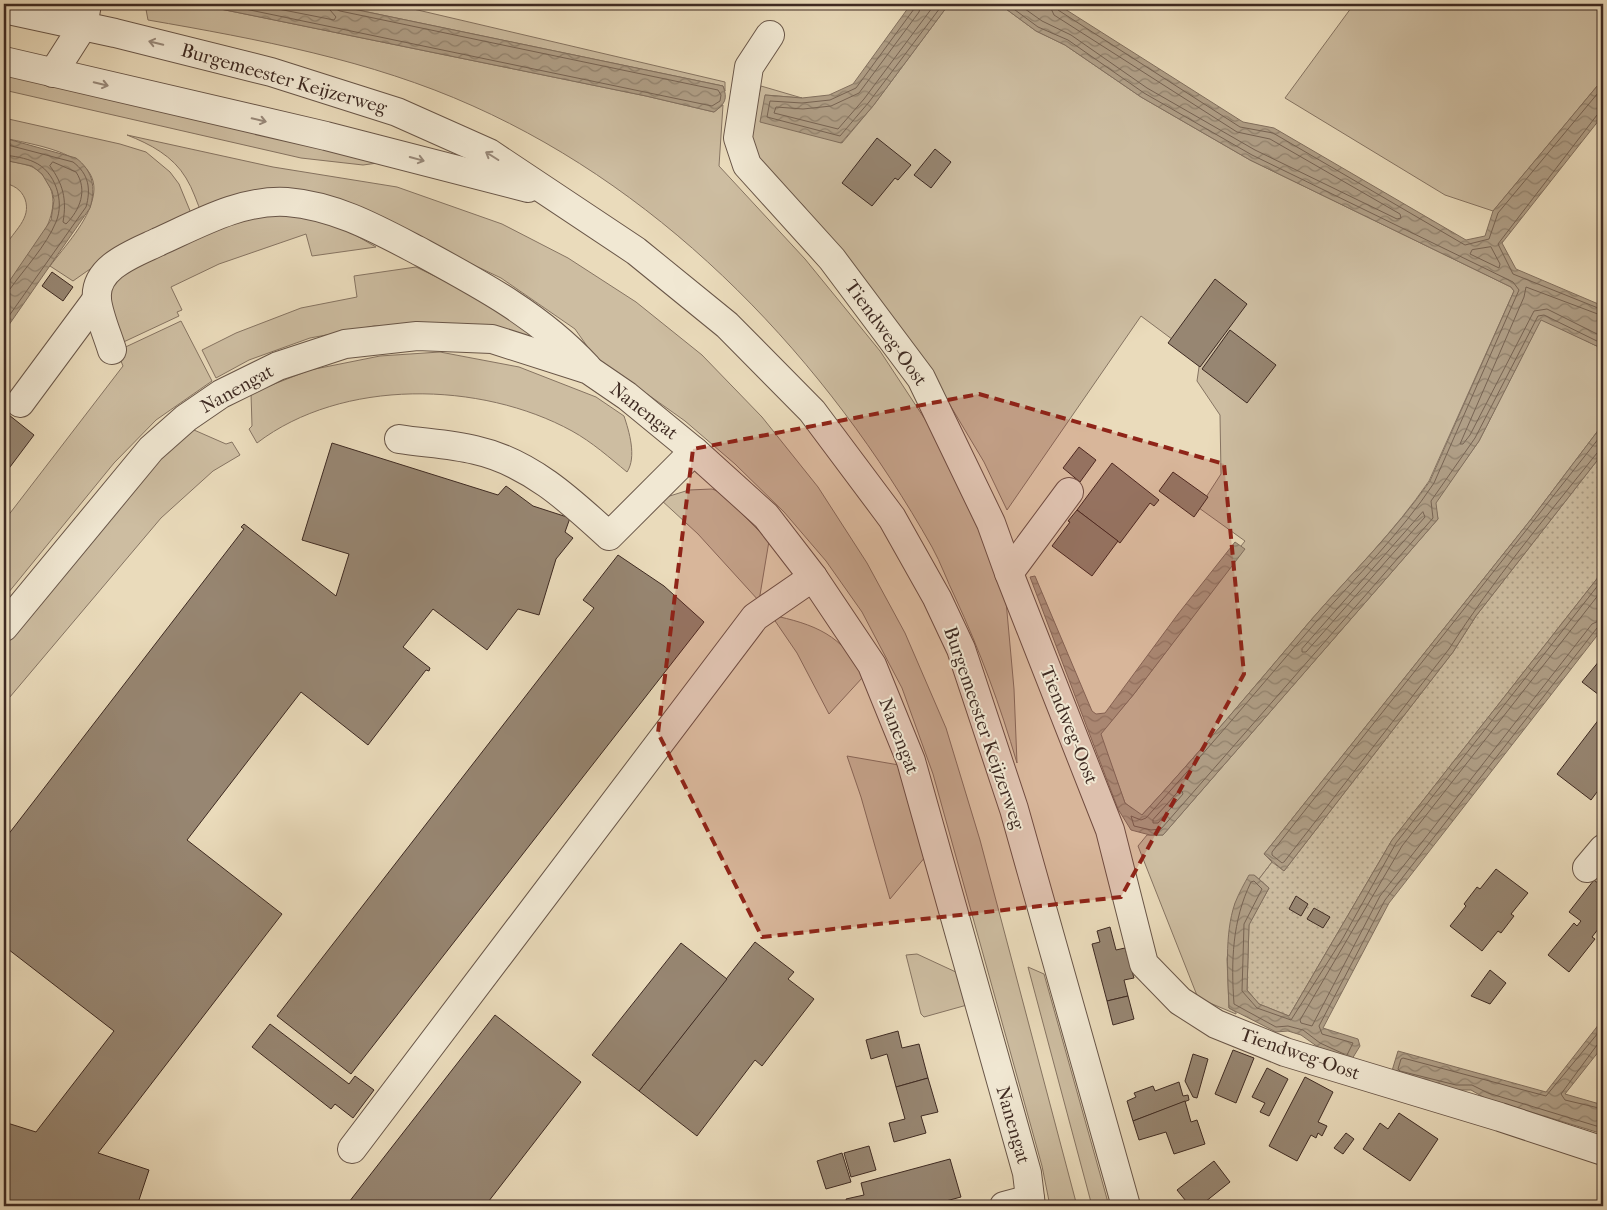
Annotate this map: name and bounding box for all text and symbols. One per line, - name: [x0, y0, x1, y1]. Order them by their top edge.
- one-way arrow: [149, 38, 165, 47]
- street label: Burgemeester Keijzerweg: [179, 39, 390, 119]
- one-way arrow: [92, 80, 108, 89]
- one-way arrow: [251, 116, 267, 125]
- one-way arrow: [485, 150, 499, 161]
- one-way arrow: [409, 155, 425, 164]
- street label: Tiendweg-Oost: [840, 276, 932, 390]
- street label: Nanengat: [197, 360, 277, 418]
- street label: Nanengat: [606, 378, 682, 444]
- street label: Burgemeester Keijzerweg: [939, 624, 1029, 833]
- street label: Tiendweg-Oost: [1035, 663, 1103, 787]
- street label: Nanengat: [874, 695, 924, 777]
- street label: Tiendweg-Oost: [1237, 1023, 1363, 1085]
- street label: Nanengat: [991, 1084, 1035, 1167]

